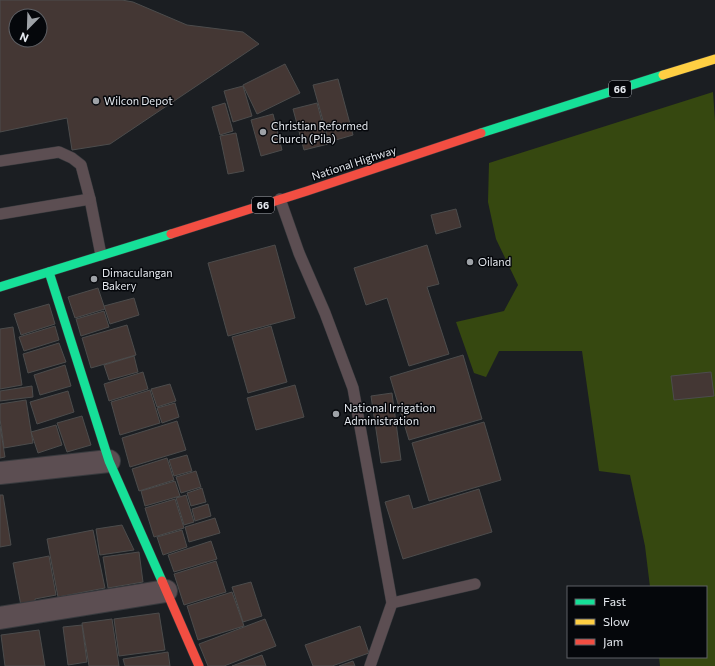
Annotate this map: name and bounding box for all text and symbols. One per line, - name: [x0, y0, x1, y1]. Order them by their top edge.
- north arrow: [8, 8, 48, 48]
- text: N: [18, 30, 30, 45]
- road number: 66: [609, 81, 631, 97]
- place label: Wilcon Depot: [104, 94, 173, 107]
- marker: Wilcon Depot: [91, 96, 101, 106]
- place label: Christian Reformed Church (Pila): [271, 119, 368, 145]
- marker: Christian Reformed Church (Pila): [258, 127, 268, 137]
- street label: National Highway: [310, 143, 398, 182]
- road number: 66: [252, 197, 274, 213]
- place label: Oiland: [478, 255, 511, 268]
- marker: Oiland: [465, 257, 475, 267]
- place label: Dimaculangan Bakery: [102, 266, 173, 292]
- marker: Dimaculangan Bakery: [89, 274, 99, 284]
- place label: National Irrigation Administration: [344, 401, 435, 427]
- marker: National Irrigation Administration: [331, 409, 341, 419]
- legend: [567, 586, 707, 658]
- text: Fast: [603, 594, 626, 608]
- text: Slow: [603, 614, 630, 628]
- text: Jam: [603, 634, 623, 649]

